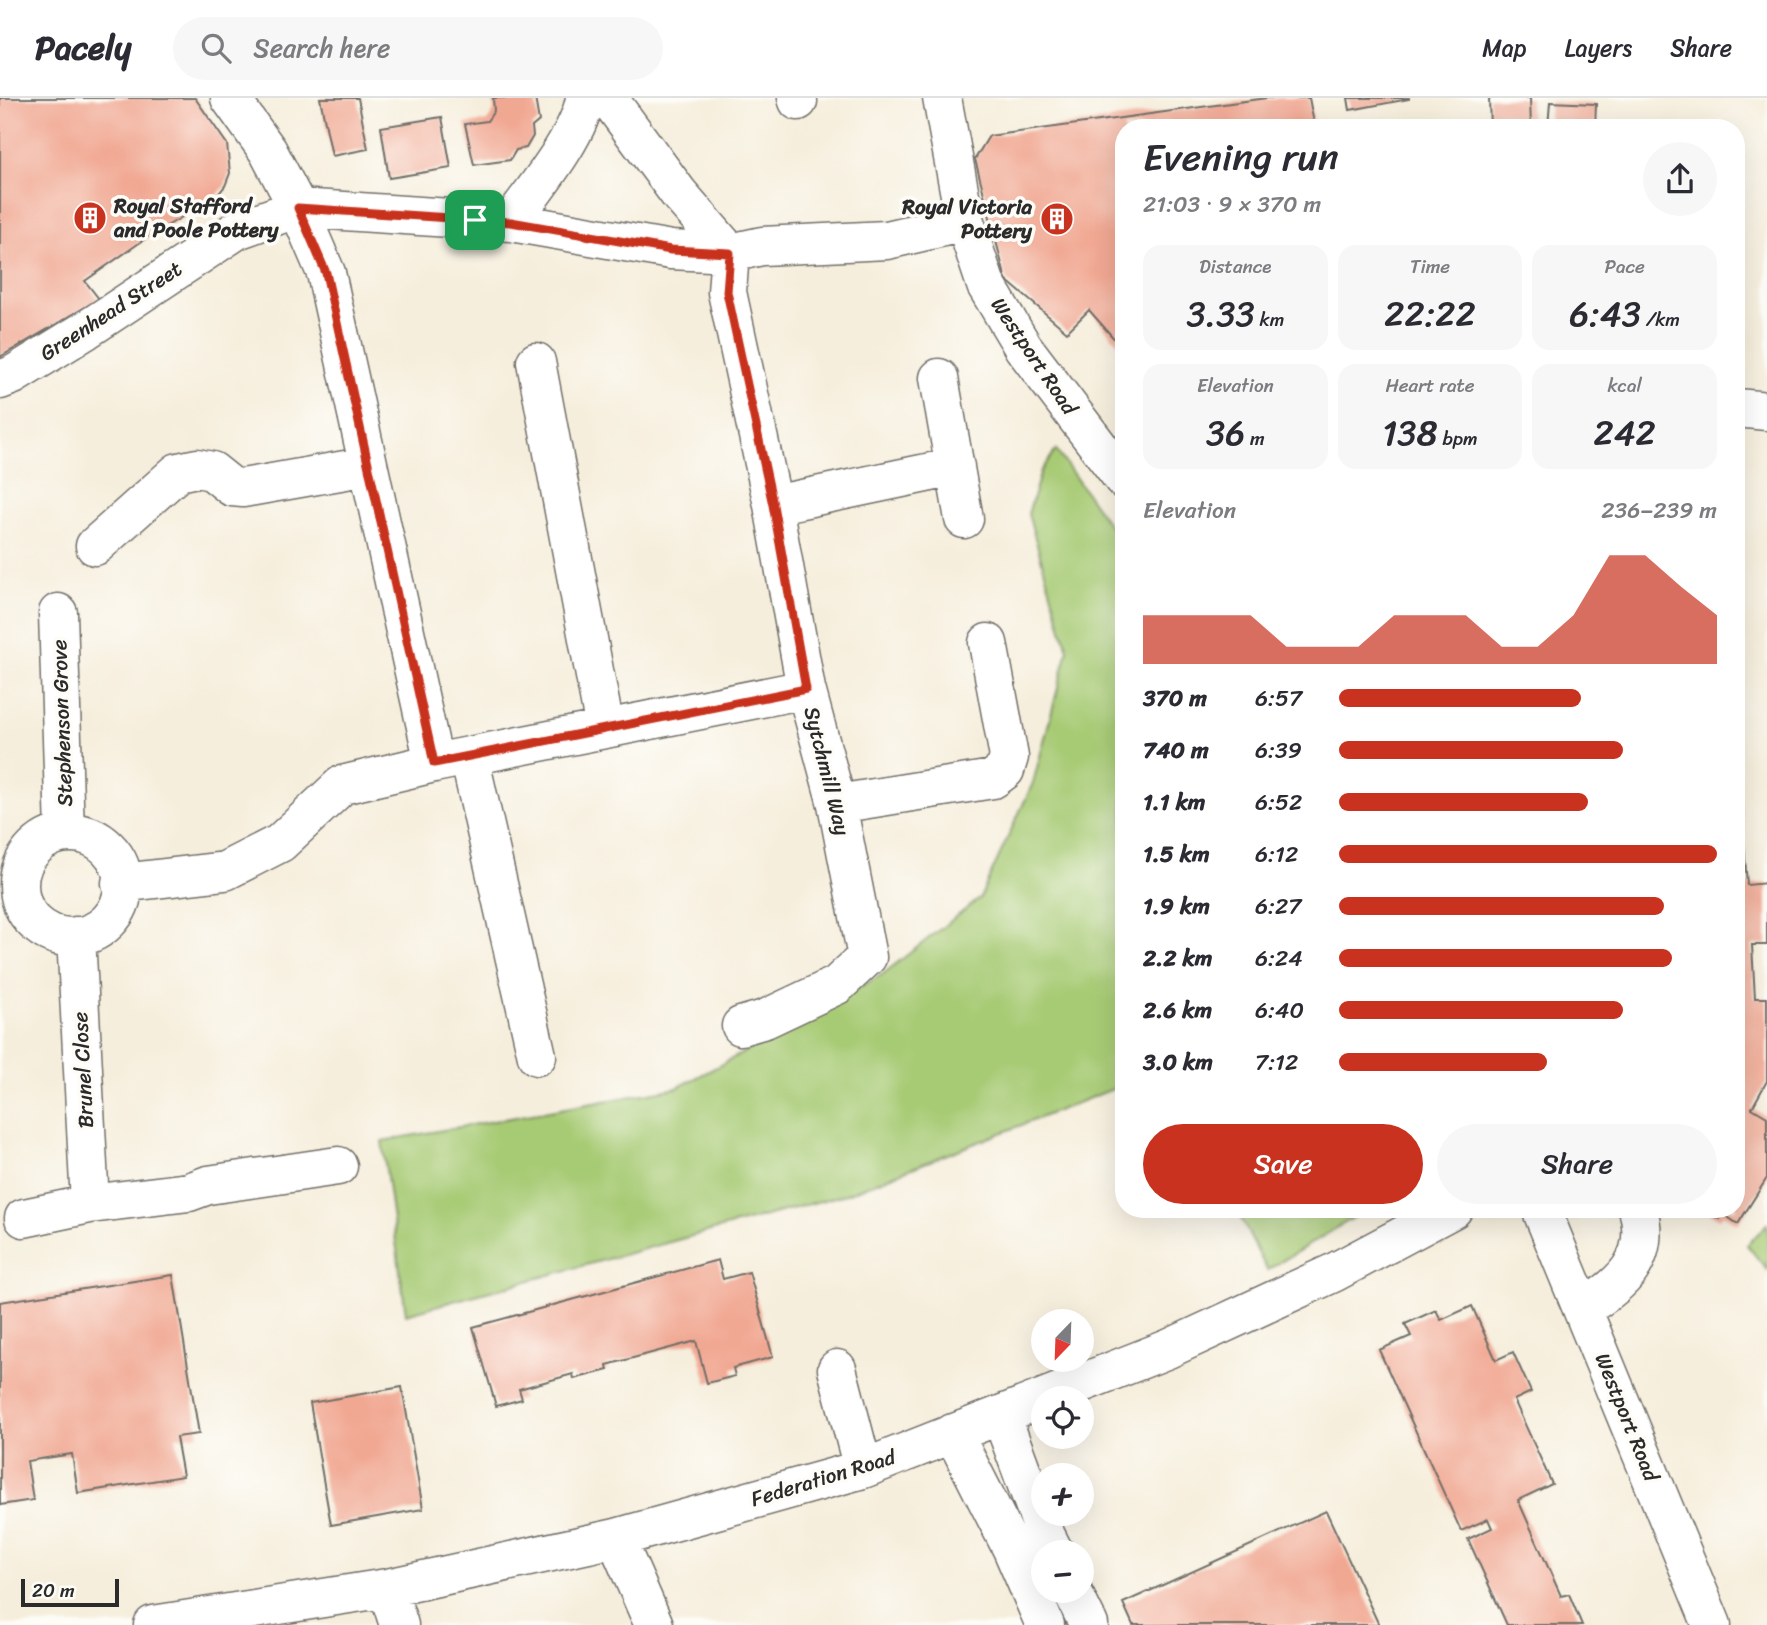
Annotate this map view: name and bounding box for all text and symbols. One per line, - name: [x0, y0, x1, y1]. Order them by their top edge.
- search box: [173, 17, 663, 80]
- text: Pacely: [35, 19, 131, 77]
- text: Search here: [253, 25, 390, 71]
- text: Map: [1482, 27, 1527, 69]
- text: Layers: [1565, 27, 1632, 69]
- text: Share: [1670, 27, 1732, 69]
- icon: search: [197, 29, 235, 67]
- text: Evening run: [1143, 124, 1339, 191]
- button: share: [1643, 142, 1717, 216]
- text: 21:03 · 9 × 370 m: [1143, 184, 1321, 225]
- place label: Royal Stafford and Poole Pottery: [113, 187, 280, 249]
- place label: Royal Victoria Pottery: [901, 188, 1033, 250]
- pin: [445, 190, 505, 250]
- building icon: Royal Stafford and Poole Pottery: [71, 199, 109, 237]
- building icon: Royal Victoria Pottery: [1038, 200, 1076, 238]
- icon: arrive: [456, 201, 494, 239]
- street label: Greenhead Street: [32, 250, 190, 372]
- text: Distance: [1199, 250, 1271, 283]
- text: Time: [1410, 250, 1450, 283]
- text: Pace: [1605, 250, 1645, 283]
- text: 3.33: [1186, 283, 1255, 345]
- text: 22:22: [1384, 283, 1476, 345]
- text: 6:43: [1569, 283, 1641, 345]
- street label: Westport Road: [980, 289, 1089, 424]
- text: km: [1255, 303, 1284, 336]
- text: /km: [1641, 303, 1680, 336]
- text: Elevation: [1197, 369, 1274, 402]
- text: Heart rate: [1385, 369, 1475, 402]
- text: kcal: [1607, 369, 1642, 402]
- text: 36: [1206, 402, 1245, 464]
- text: 138: [1382, 402, 1438, 464]
- text: 242: [1594, 402, 1656, 464]
- text: m: [1245, 422, 1265, 455]
- text: bpm: [1438, 422, 1478, 455]
- text: Elevation: [1143, 490, 1236, 531]
- text: 236–239 m: [1601, 490, 1717, 531]
- street label: Stephenson Grove: [40, 639, 84, 807]
- text: 370 m: [1143, 678, 1207, 719]
- text: 6:57: [1255, 678, 1302, 719]
- street label: Sytchmill Way: [793, 702, 861, 840]
- text: 740 m: [1143, 730, 1209, 771]
- text: 6:39: [1255, 730, 1302, 771]
- text: 1.1 km: [1143, 782, 1206, 823]
- text: 6:52: [1255, 782, 1302, 823]
- text: 1.5 km: [1143, 834, 1210, 875]
- text: 6:12: [1255, 834, 1298, 875]
- text: 1.9 km: [1143, 886, 1210, 927]
- text: 6:27: [1255, 886, 1301, 927]
- text: 2.2 km: [1143, 938, 1212, 979]
- text: 6:24: [1255, 938, 1303, 979]
- text: 2.6 km: [1143, 990, 1212, 1031]
- text: 6:40: [1255, 990, 1304, 1031]
- street label: Brunel Close: [61, 1011, 105, 1129]
- text: 3.0 km: [1143, 1042, 1213, 1083]
- text: 7:12: [1255, 1042, 1298, 1083]
- button: Save: [1143, 1124, 1423, 1204]
- button: Share: [1437, 1124, 1717, 1204]
- north arrow: [1031, 1309, 1094, 1372]
- map controls: [1031, 1309, 1094, 1603]
- street label: Westport Road: [1584, 1347, 1671, 1489]
- button: locate: [1031, 1386, 1094, 1449]
- street label: Federation Road: [746, 1437, 902, 1518]
- button: +: [1031, 1463, 1094, 1526]
- button: −: [1031, 1540, 1094, 1603]
- text: 20 m: [32, 1574, 75, 1607]
- scale bar: [21, 1576, 119, 1608]

